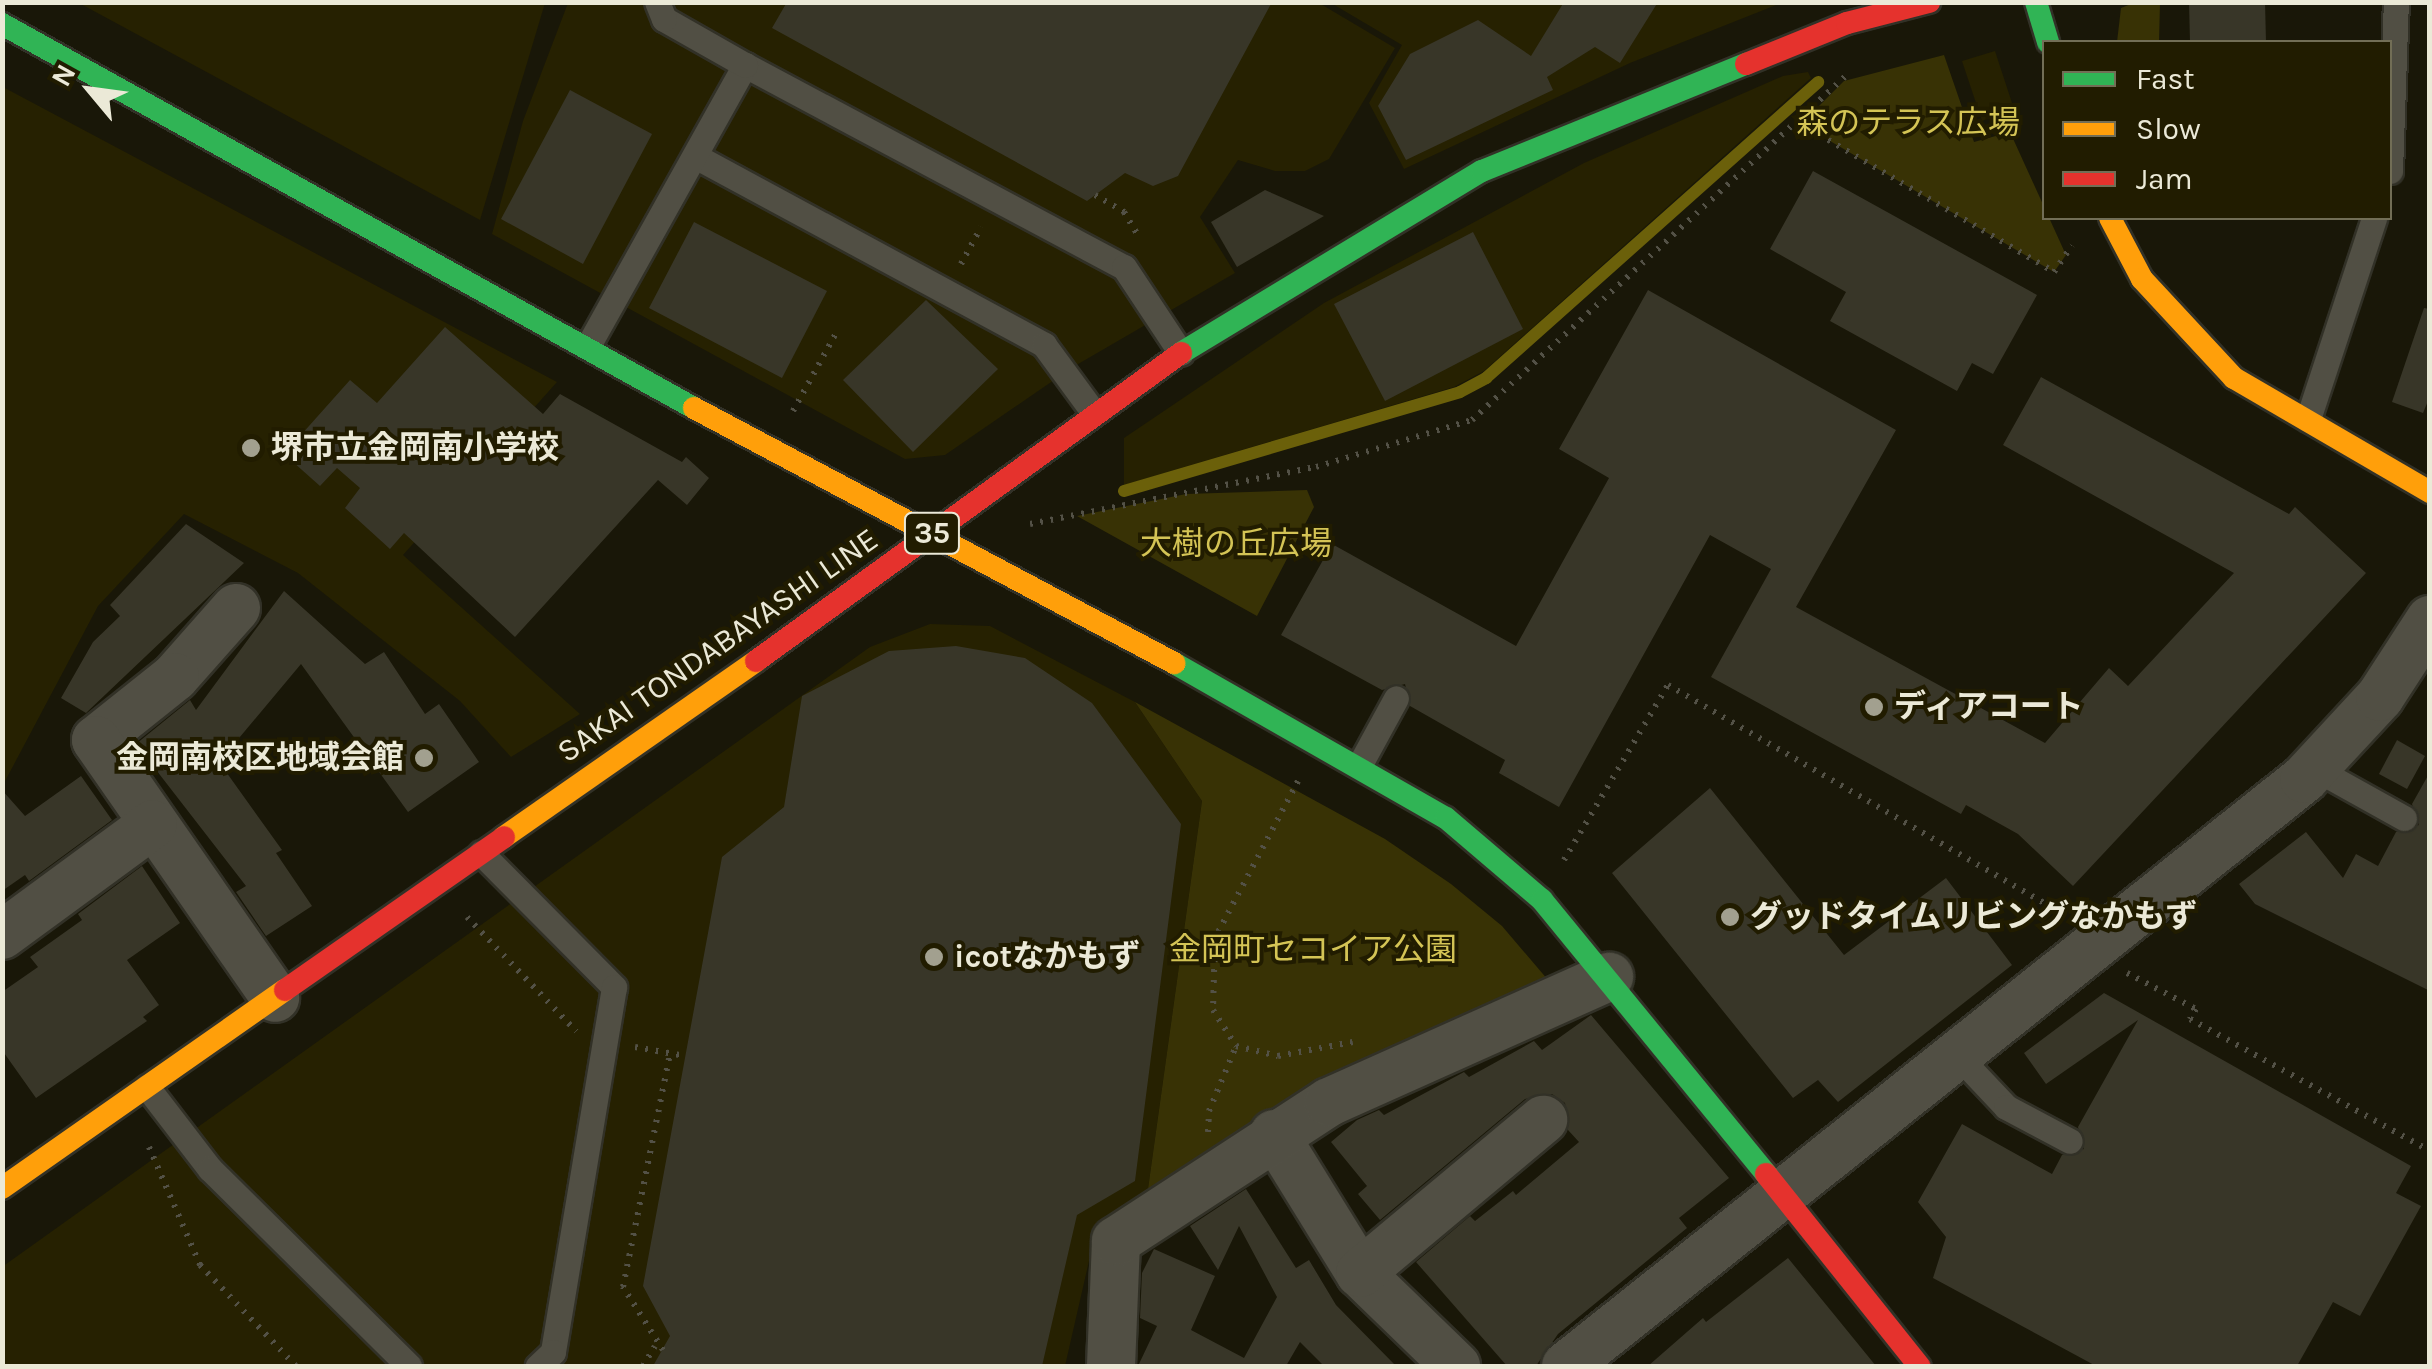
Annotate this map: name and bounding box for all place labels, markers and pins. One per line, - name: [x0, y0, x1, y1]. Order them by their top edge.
- place label: 堺市立金岡南小学校: [271, 429, 559, 467]
- marker: 堺市立金岡南小学校: [240, 437, 262, 459]
- place label: ディアコート: [1894, 688, 2086, 726]
- marker: ディアコート: [1863, 696, 1885, 718]
- place label: 金岡南校区地域会館: [116, 739, 404, 777]
- marker: 金岡南校区地域会館: [413, 747, 435, 769]
- place label: グッドタイムリビングなかもず: [1750, 898, 2198, 936]
- marker: グッドタイムリビングなかもず: [1719, 906, 1741, 928]
- place label: icotなかもず: [954, 938, 1140, 976]
- marker: icotなかもず: [923, 946, 945, 968]

